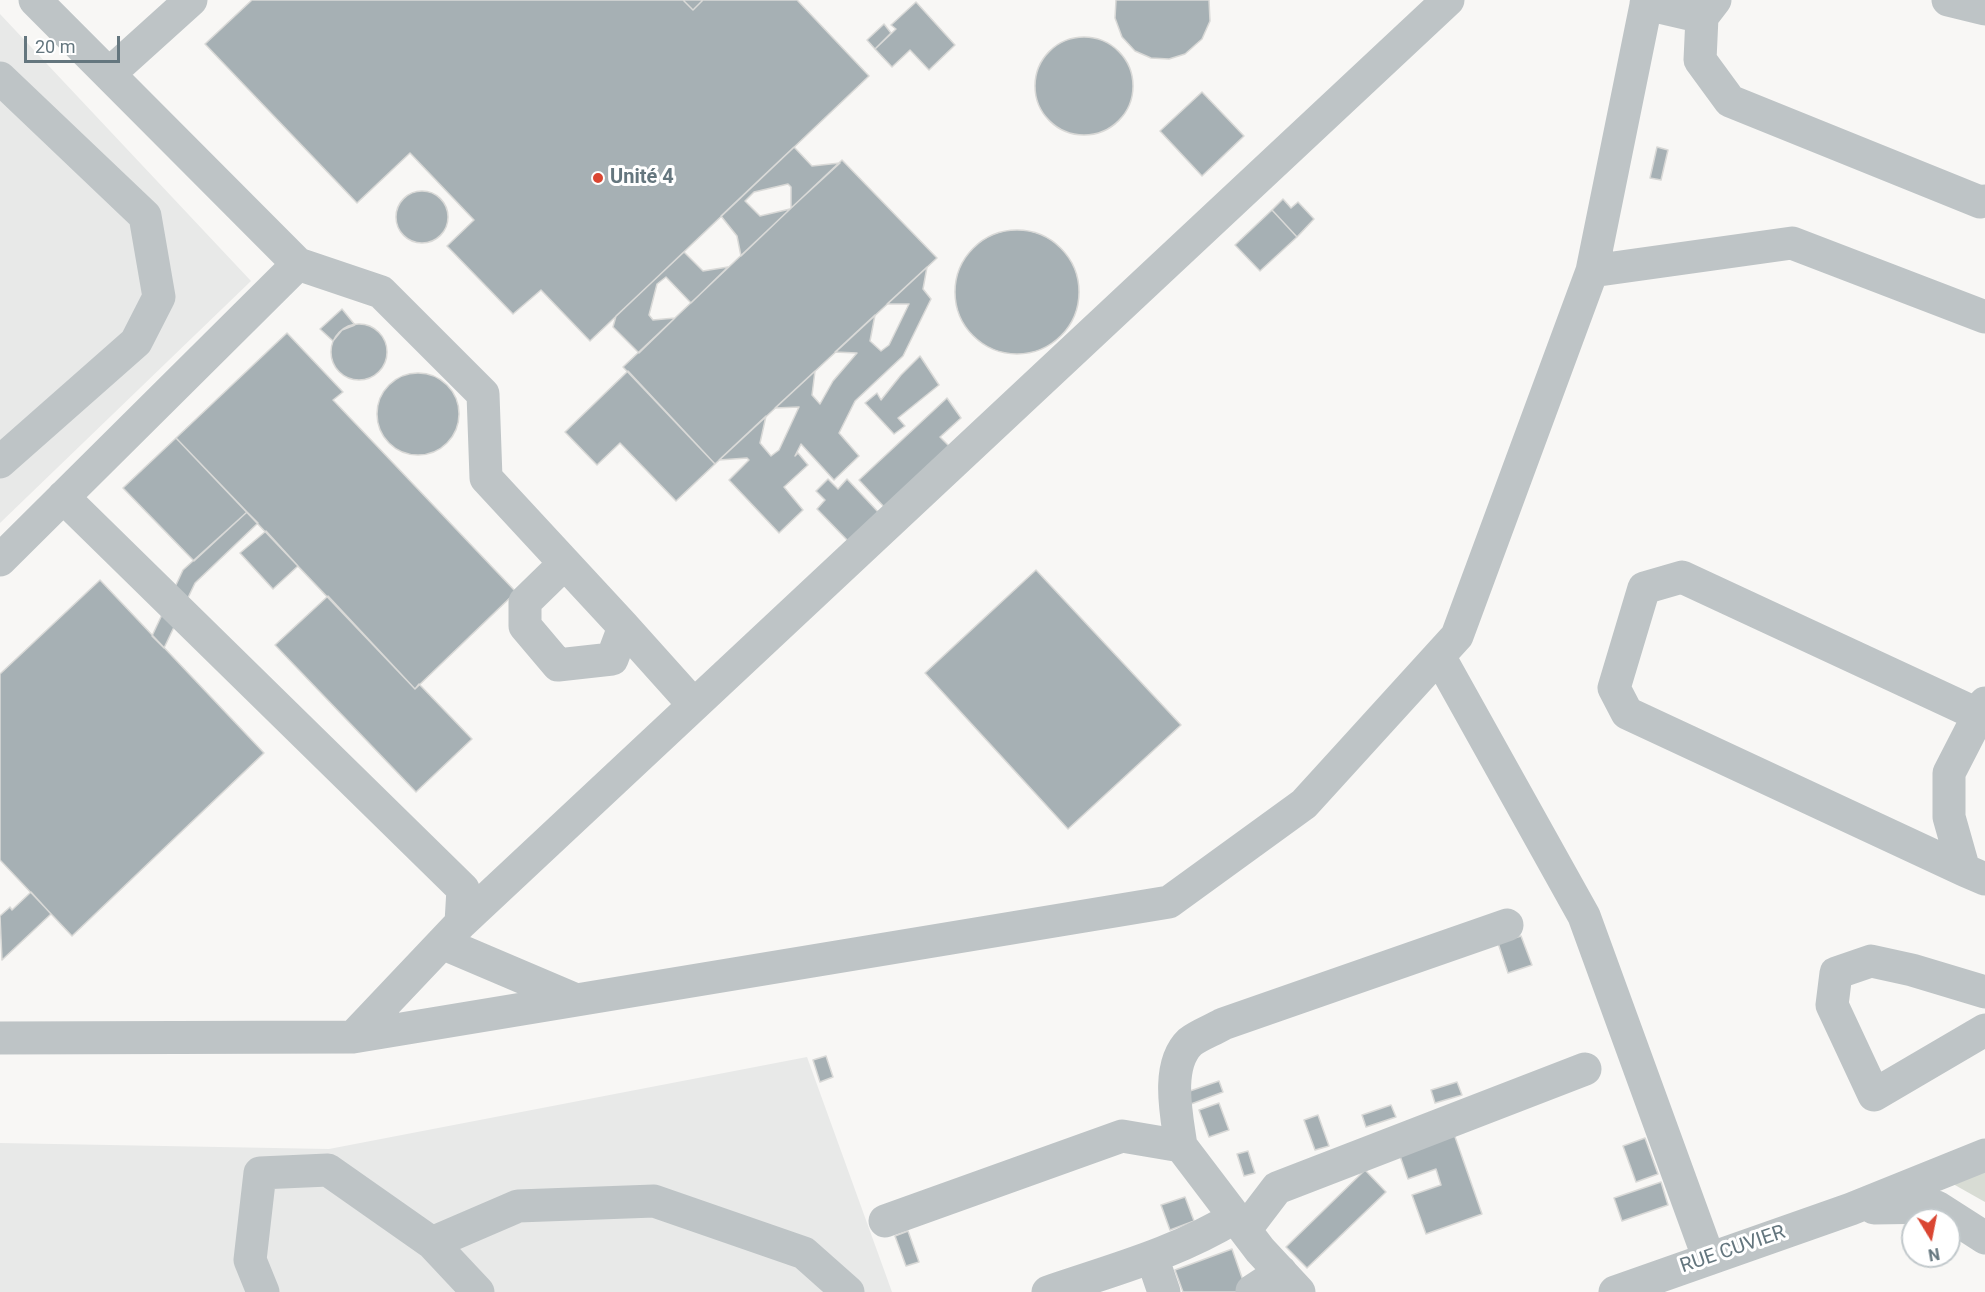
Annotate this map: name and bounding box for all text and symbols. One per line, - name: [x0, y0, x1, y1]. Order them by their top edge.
- scale bar: [27, 24, 123, 62]
- text: 20 m: [35, 36, 75, 57]
- place label: Unité 4: [610, 166, 674, 190]
- marker: Unité 4: [591, 171, 605, 185]
- north arrow: [1901, 1208, 1961, 1268]
- street label: RUE CUVIER: [1677, 1221, 1789, 1279]
- text: N: [1927, 1244, 1941, 1265]

